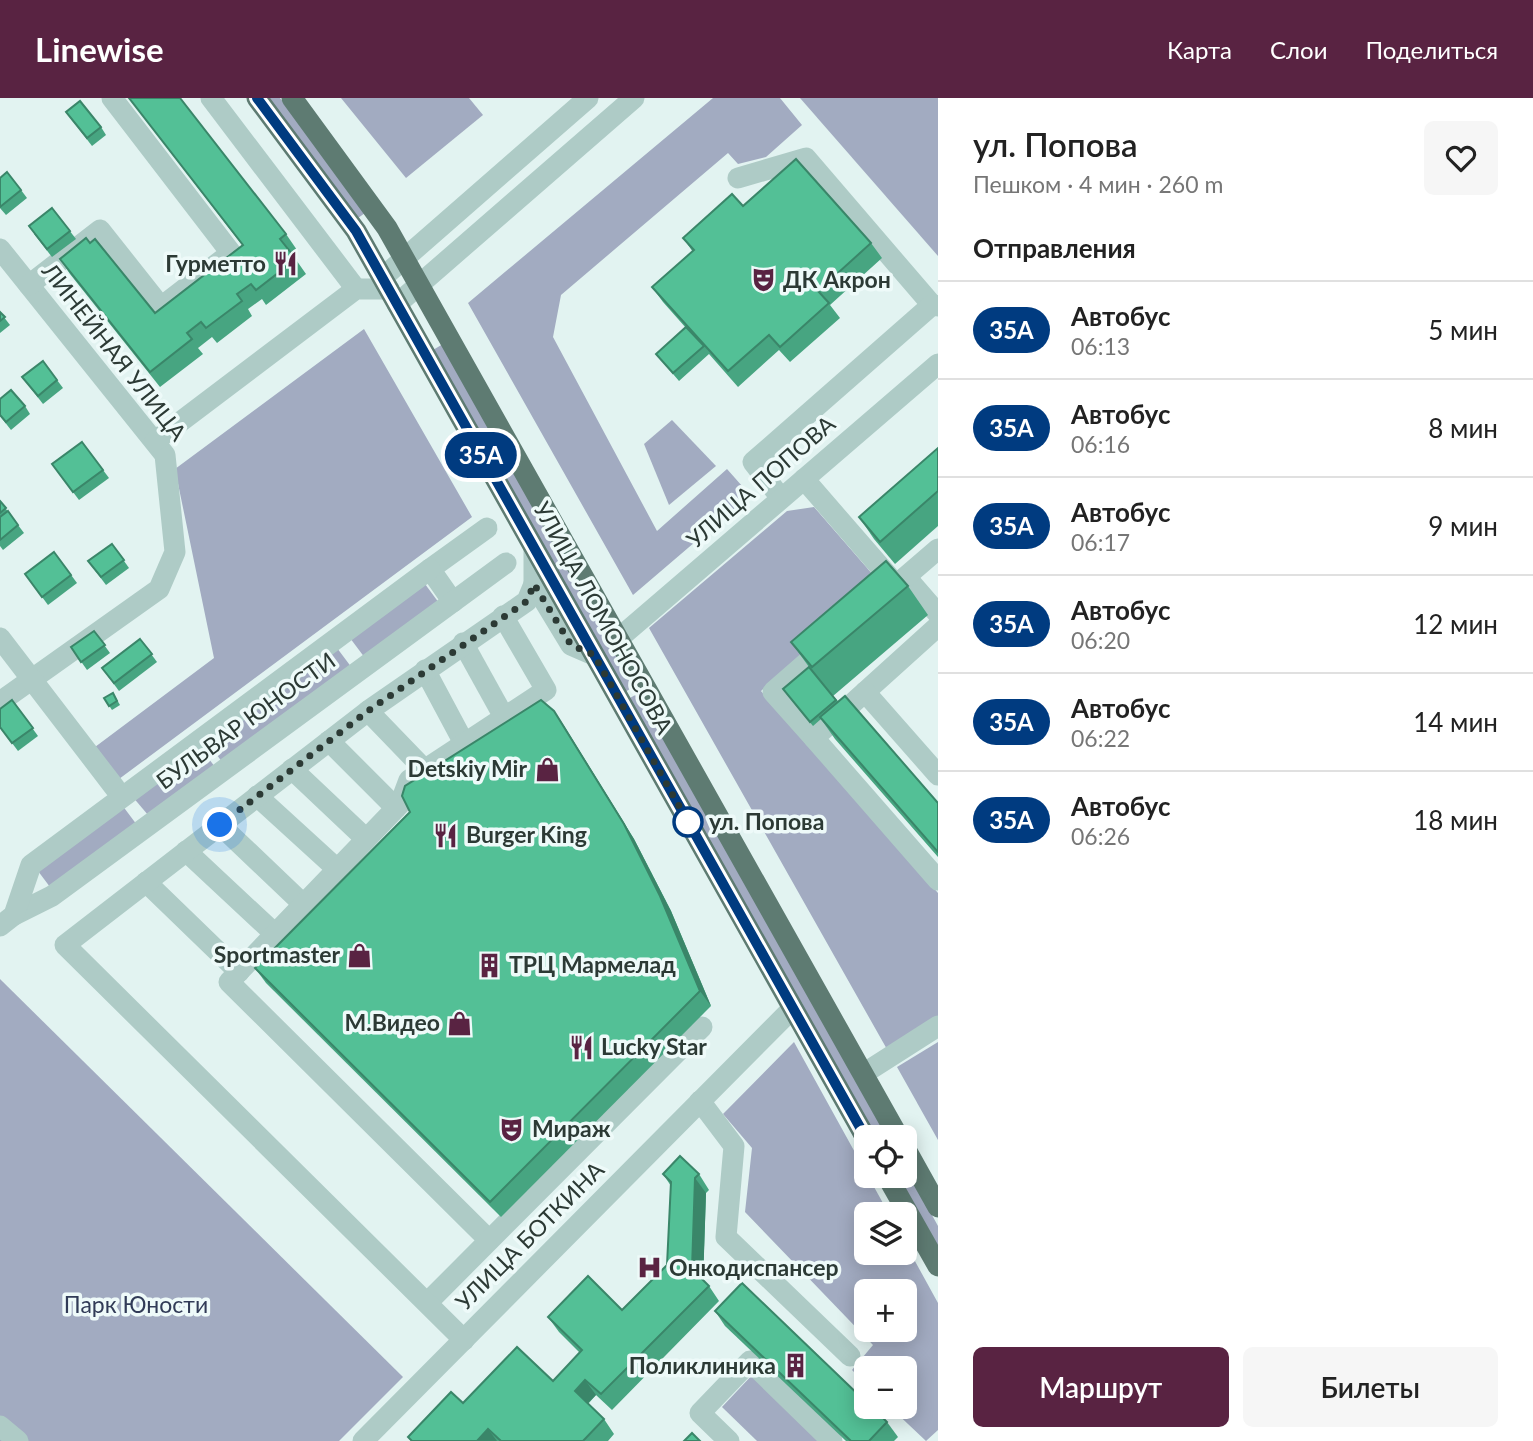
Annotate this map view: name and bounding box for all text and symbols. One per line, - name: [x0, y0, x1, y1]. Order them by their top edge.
- text: Linewise: [35, 29, 164, 69]
- text: Карта: [1167, 35, 1232, 64]
- text: Слои: [1270, 35, 1327, 64]
- text: Поделиться: [1365, 35, 1498, 64]
- button: heart: [1424, 121, 1498, 195]
- text: ул. Попова: [973, 124, 1138, 164]
- text: Пешком · 4 мин · 260 m: [973, 170, 1223, 198]
- text: Отправления: [973, 232, 1136, 264]
- place label: Гурметто: [165, 249, 266, 277]
- restaurant icon: Гурметто: [272, 250, 300, 278]
- street label: ЛИНЕЙНАЯ УЛИЦА: [36, 256, 193, 446]
- place label: ДК Акрон: [783, 265, 891, 293]
- theatre icon: ДК Акрон: [749, 266, 777, 294]
- text: Автобус: [1071, 300, 1170, 332]
- text: 5 мин: [1428, 314, 1498, 346]
- text: 35А: [989, 315, 1034, 344]
- text: 06:13: [1071, 332, 1130, 360]
- text: Автобус: [1071, 398, 1170, 430]
- street label: УЛИЦА ПОПОВА: [680, 409, 841, 553]
- text: 8 мин: [1428, 412, 1498, 444]
- text: 35А: [989, 413, 1034, 442]
- text: 06:16: [1071, 430, 1130, 458]
- line badge: 35А: [441, 432, 521, 478]
- text: 35А: [459, 440, 503, 469]
- text: Автобус: [1071, 496, 1170, 528]
- street label: УЛИЦА ЛОМОНОСОВА: [528, 497, 680, 739]
- text: 9 мин: [1428, 510, 1498, 542]
- text: 35А: [989, 511, 1034, 540]
- text: 06:17: [1071, 528, 1130, 556]
- text: Автобус: [1071, 594, 1170, 626]
- text: 12 мин: [1413, 608, 1498, 640]
- text: 35А: [989, 609, 1034, 638]
- text: 06:20: [1071, 626, 1130, 654]
- street label: БУЛЬВАР ЮНОСТИ: [151, 646, 340, 794]
- text: Автобус: [1071, 692, 1170, 724]
- text: 14 мин: [1413, 706, 1498, 738]
- text: 35А: [989, 707, 1034, 736]
- text: 06:22: [1071, 724, 1130, 752]
- place label: Detskiy Mir: [408, 754, 527, 782]
- shop icon: Detskiy Mir: [533, 755, 561, 783]
- text: Автобус: [1071, 790, 1170, 822]
- text: 18 мин: [1413, 804, 1498, 836]
- text: 35А: [989, 805, 1034, 834]
- your location: [202, 807, 237, 842]
- marker: ул. Попова: [673, 807, 703, 837]
- place label: ул. Попова: [709, 807, 824, 835]
- place label: Burger King: [466, 820, 587, 848]
- restaurant icon: Burger King: [432, 821, 460, 849]
- text: 06:26: [1071, 822, 1130, 850]
- place label: Sportmaster: [214, 940, 340, 968]
- shop icon: Sportmaster: [346, 941, 374, 969]
- place label: ТРЦ Мармелад: [509, 950, 676, 978]
- building icon: ТРЦ Мармелад: [475, 951, 503, 979]
- place label: М.Видео: [345, 1008, 440, 1036]
- shop icon: М.Видео: [446, 1009, 474, 1037]
- place label: Lucky Star: [601, 1032, 707, 1060]
- restaurant icon: Lucky Star: [567, 1033, 595, 1061]
- place label: Мираж: [532, 1114, 611, 1142]
- theatre icon: Мираж: [498, 1115, 526, 1143]
- map controls: [854, 1125, 917, 1419]
- button: locate: [854, 1125, 917, 1188]
- street label: УЛИЦА БОТКИНА: [449, 1155, 610, 1315]
- button: layers: [854, 1202, 917, 1265]
- place label: Онкодиспансер: [669, 1253, 839, 1281]
- hospital icon: Онкодиспансер: [635, 1254, 663, 1282]
- button: +: [854, 1279, 917, 1342]
- park label: Парк Юности: [64, 1290, 208, 1318]
- button: Маршрут: [973, 1347, 1229, 1427]
- button: Билеты: [1243, 1347, 1498, 1427]
- place label: Поликлиника: [629, 1351, 776, 1379]
- building icon: Поликлиника: [782, 1352, 810, 1380]
- button: −: [854, 1356, 917, 1419]

